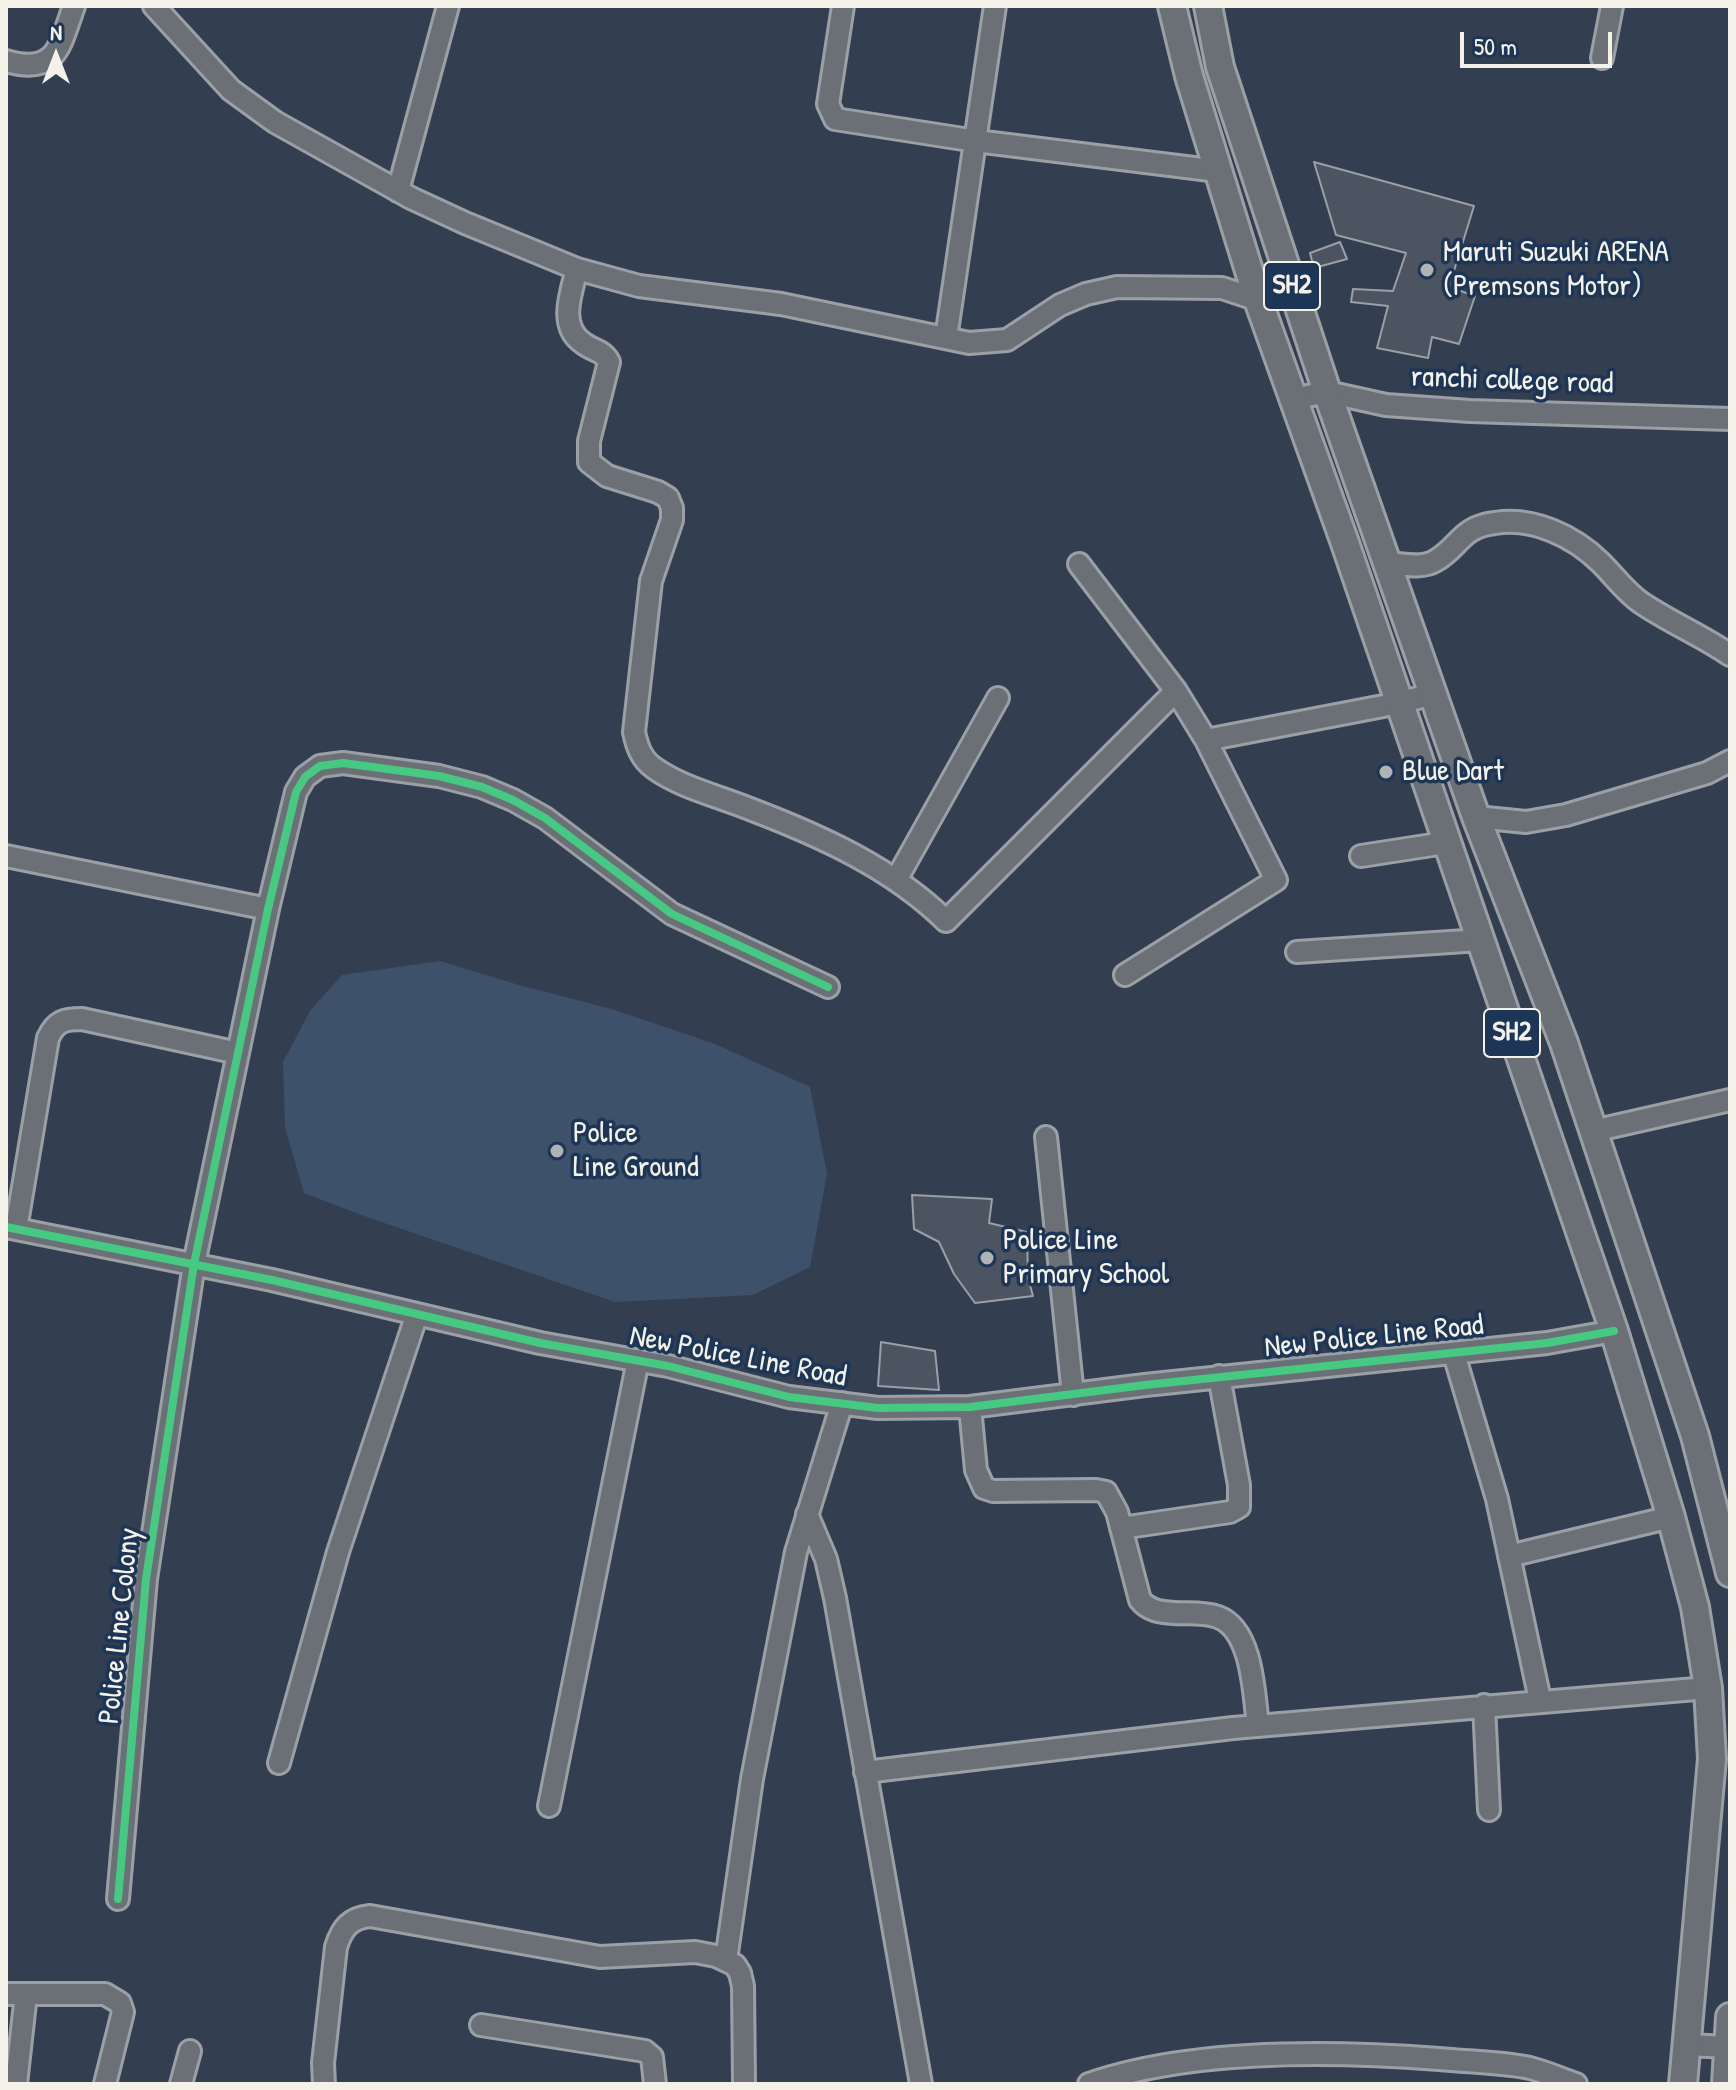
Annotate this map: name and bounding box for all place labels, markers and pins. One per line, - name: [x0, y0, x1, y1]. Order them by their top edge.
- place label: Maruti Suzuki ARENA (Premsons Motor): [1443, 235, 1669, 306]
- marker: Maruti Suzuki ARENA (Premsons Motor): [1418, 261, 1436, 279]
- place label: Blue Dart: [1402, 754, 1504, 790]
- marker: Blue Dart: [1377, 763, 1395, 781]
- place label: Police Line Ground: [573, 1116, 699, 1186]
- marker: Police Line Ground: [548, 1142, 566, 1160]
- place label: Police Line Primary School: [1003, 1223, 1169, 1294]
- marker: Police Line Primary School: [978, 1249, 996, 1267]

